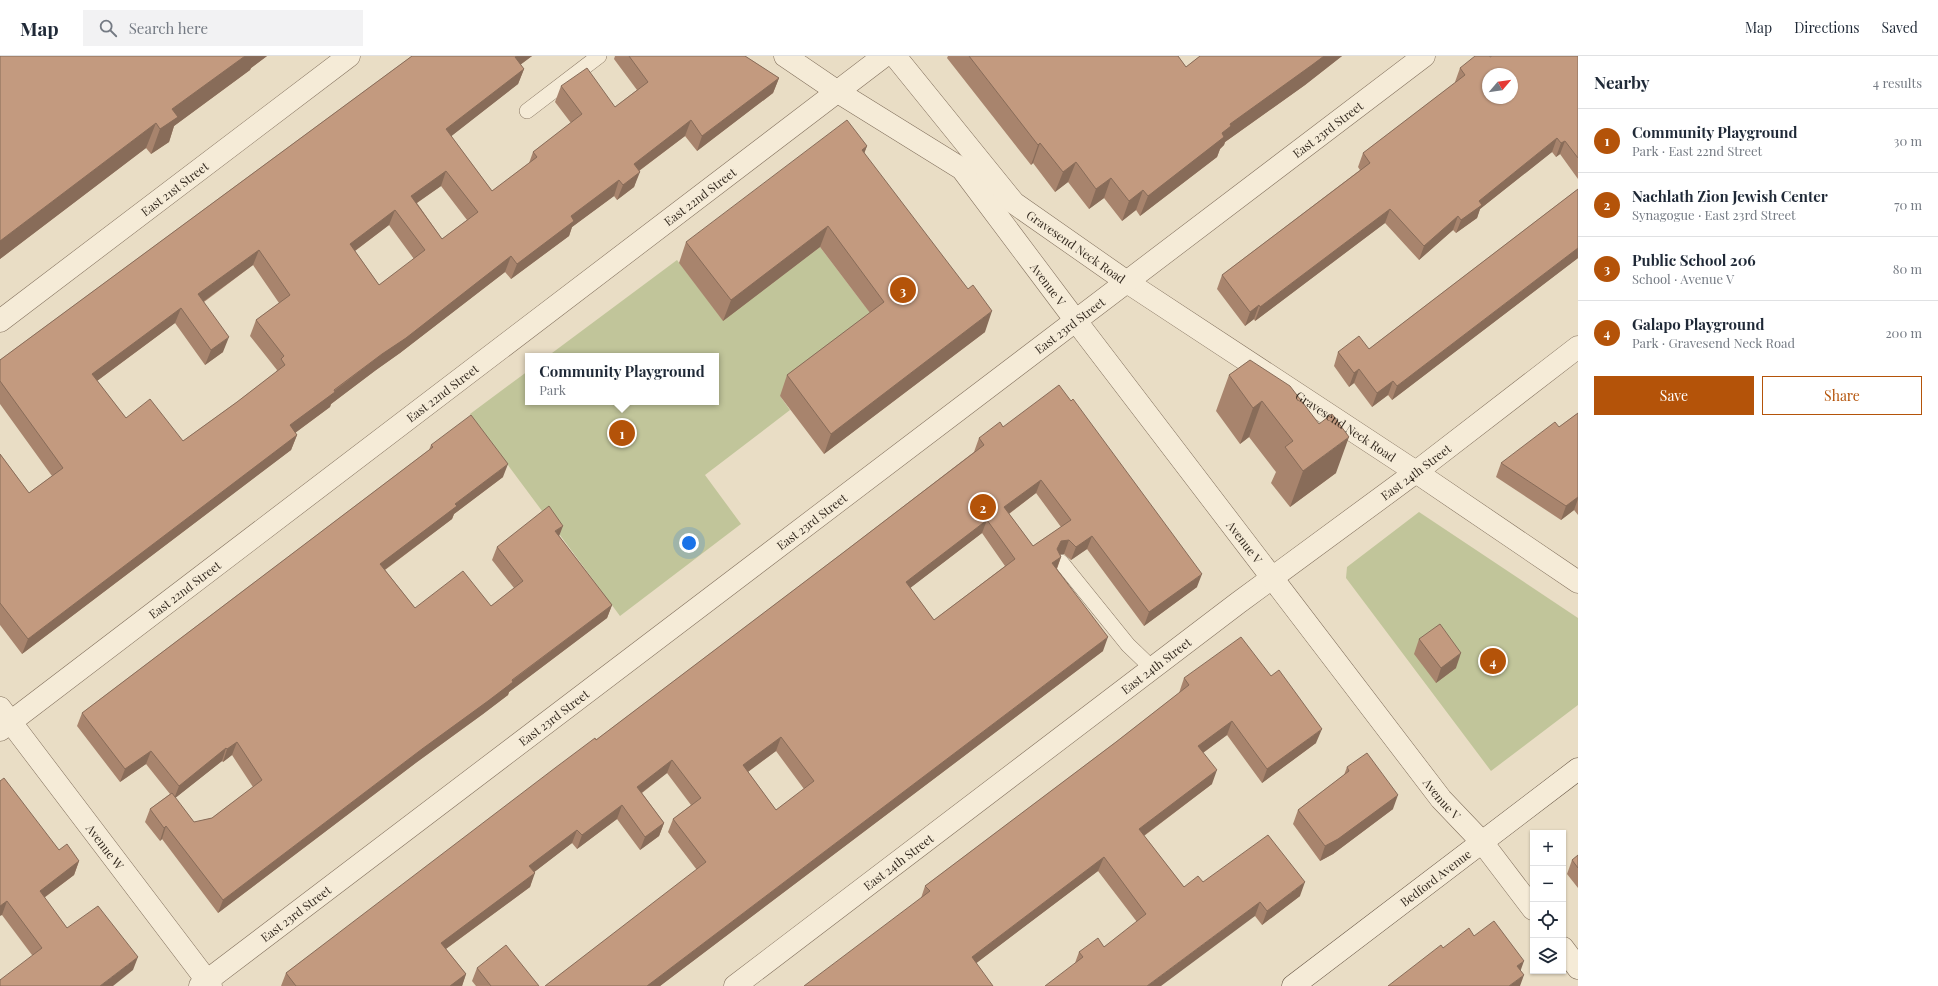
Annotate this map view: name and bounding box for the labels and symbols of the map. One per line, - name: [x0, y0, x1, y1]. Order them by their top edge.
- north arrow: [1482, 68, 1518, 104]
- street label: East 23rd Street: [1289, 97, 1366, 161]
- street label: East 21st Street: [137, 157, 212, 219]
- street label: East 22nd Street: [661, 163, 740, 229]
- street label: Gravesend Neck Road: [1024, 206, 1129, 287]
- street label: Avenue V: [1026, 259, 1070, 309]
- pin: 3: [890, 275, 916, 305]
- street label: East 23rd Street: [1031, 293, 1108, 357]
- street label: East 22nd Street: [403, 360, 482, 426]
- street label: Gravesend Neck Road: [1293, 387, 1399, 465]
- pin: 1: [609, 418, 635, 448]
- street label: East 24th Street: [1377, 440, 1455, 503]
- street label: East 23rd Street: [773, 489, 850, 553]
- pin: 2: [970, 492, 996, 522]
- street label: Avenue V: [1223, 517, 1266, 567]
- your location: [679, 533, 699, 553]
- street label: East 22nd Street: [145, 556, 224, 622]
- street label: East 24th Street: [1118, 633, 1195, 697]
- pin: 4: [1480, 646, 1506, 676]
- street label: East 23rd Street: [515, 685, 593, 749]
- street label: Avenue V: [1419, 774, 1465, 823]
- street label: Avenue W: [82, 820, 128, 873]
- street label: East 24th Street: [860, 830, 937, 894]
- street label: Bedford Avenue: [1397, 845, 1474, 910]
- street label: East 23rd Street: [257, 881, 335, 945]

